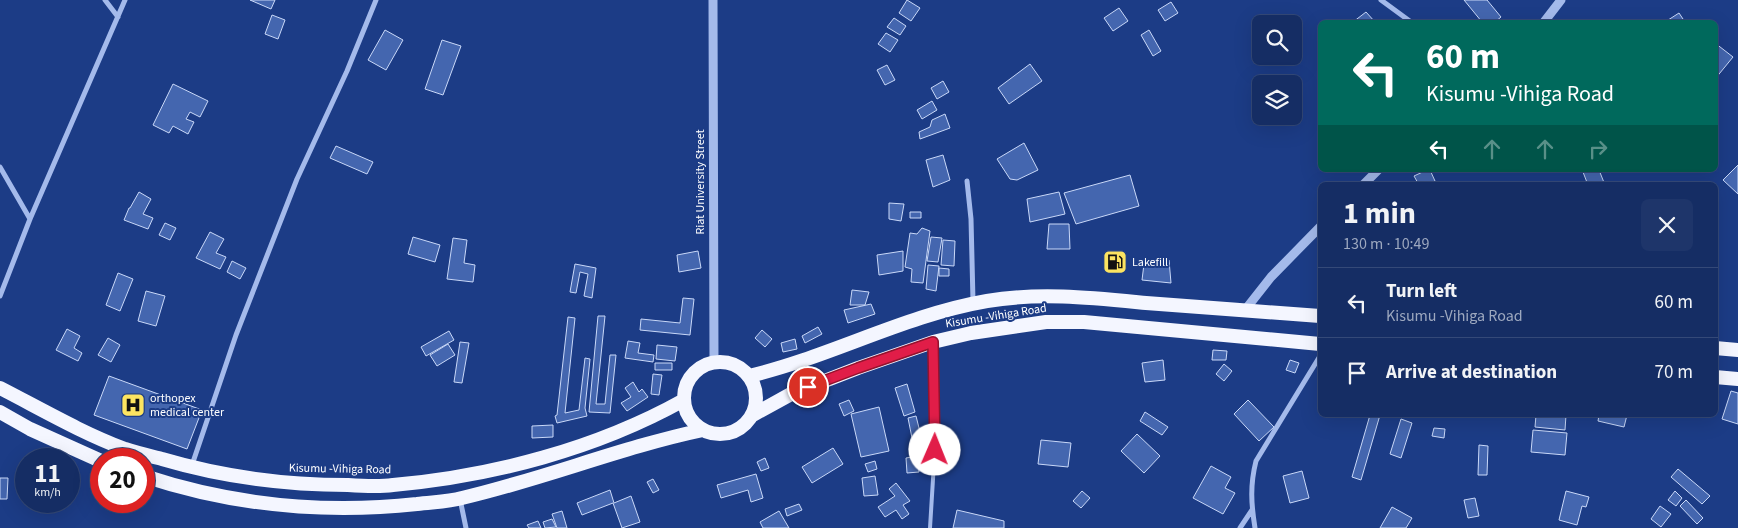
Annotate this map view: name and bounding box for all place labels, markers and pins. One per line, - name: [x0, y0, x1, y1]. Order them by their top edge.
- fuel station icon: Lakefill: [1102, 249, 1128, 275]
- place label: Lakefill: [1132, 254, 1168, 271]
- pin: [787, 366, 829, 408]
- place label: orthopex medical center: [150, 390, 225, 421]
- hospital icon: orthopex medical center: [120, 392, 146, 418]

